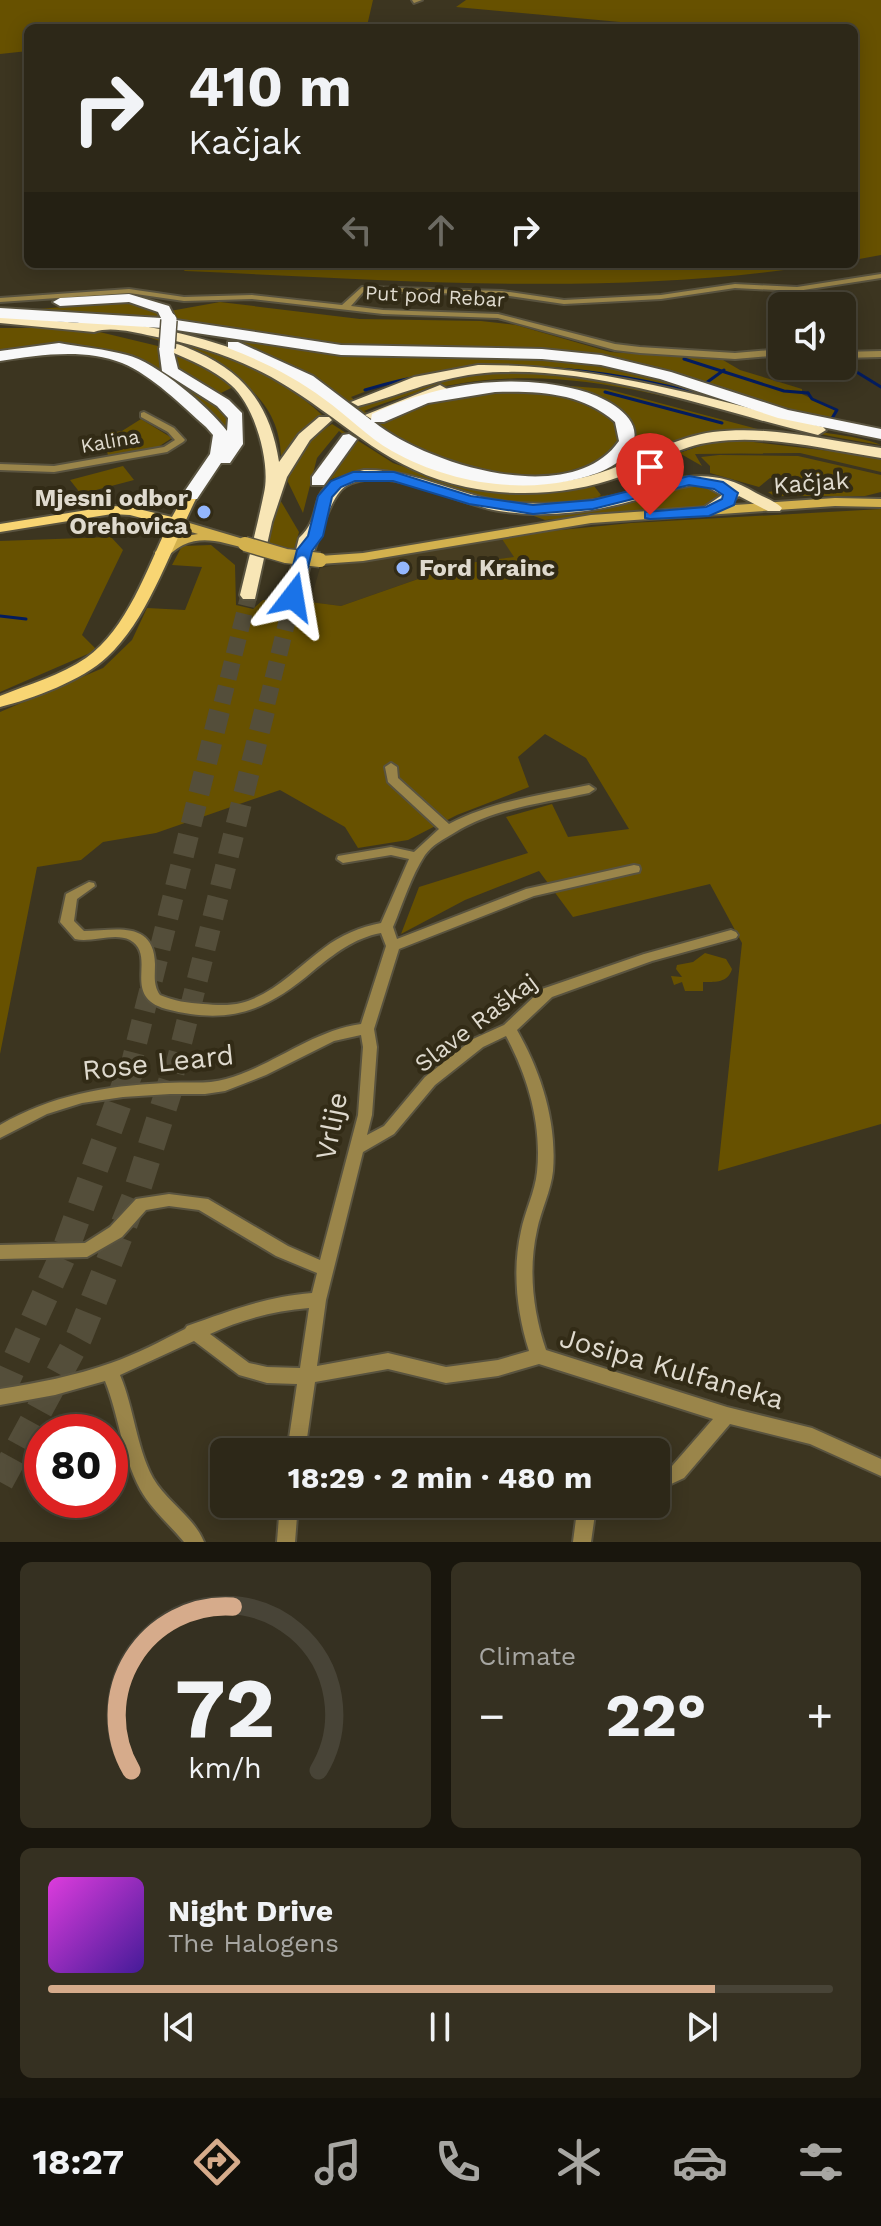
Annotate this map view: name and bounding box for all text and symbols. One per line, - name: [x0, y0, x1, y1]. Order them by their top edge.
- text: 410 m: [188, 54, 352, 120]
- icon: right: [56, 56, 160, 160]
- text: Kačjak: [188, 121, 302, 163]
- icon: left: [335, 208, 379, 252]
- icon: ahead: [419, 208, 463, 252]
- icon: right: [503, 208, 547, 252]
- street label: Put pod Rebar: [364, 280, 506, 312]
- map controls: [768, 292, 856, 380]
- button: sound: [768, 292, 856, 380]
- street label: Kalina: [79, 424, 141, 458]
- pin: [616, 433, 684, 515]
- icon: arrive: [628, 445, 672, 489]
- street label: Kačjak: [772, 466, 850, 500]
- place label: Mjesni odbor Orehovica: [35, 484, 189, 540]
- marker: Mjesni odbor Orehovica: [195, 503, 213, 521]
- place label: Ford Krainc: [419, 554, 555, 582]
- position arrow: [251, 555, 335, 639]
- marker: Ford Krainc: [394, 559, 412, 577]
- street label: Slave Raškaj: [409, 968, 543, 1078]
- street label: Rose Leard: [81, 1038, 235, 1087]
- street label: Vrlije: [309, 1089, 354, 1163]
- street label: Josipa Kulfaneka: [556, 1321, 788, 1416]
- speed limit sign: 80: [24, 1414, 128, 1518]
- text: 18:29 · 2 min · 480 m: [288, 1460, 592, 1495]
- text: Climate: [479, 1641, 576, 1671]
- text: 72: [175, 1660, 275, 1757]
- text: 22°: [605, 1680, 706, 1751]
- text: −: [479, 1690, 505, 1742]
- text: +: [806, 1690, 833, 1742]
- text: km/h: [188, 1751, 262, 1785]
- text: Night Drive: [168, 1893, 333, 1928]
- text: The Halogens: [168, 1928, 339, 1958]
- icon: previous: [157, 2005, 201, 2049]
- icon: pause: [418, 2005, 462, 2049]
- icon: next: [680, 2005, 724, 2049]
- icon: directions: [189, 2134, 245, 2190]
- icon: music: [310, 2134, 366, 2190]
- icon: phone: [430, 2134, 486, 2190]
- icon: climate: [551, 2134, 607, 2190]
- icon: car: [672, 2134, 728, 2190]
- icon: filters: [793, 2134, 849, 2190]
- text: 18:27: [32, 2141, 124, 2183]

